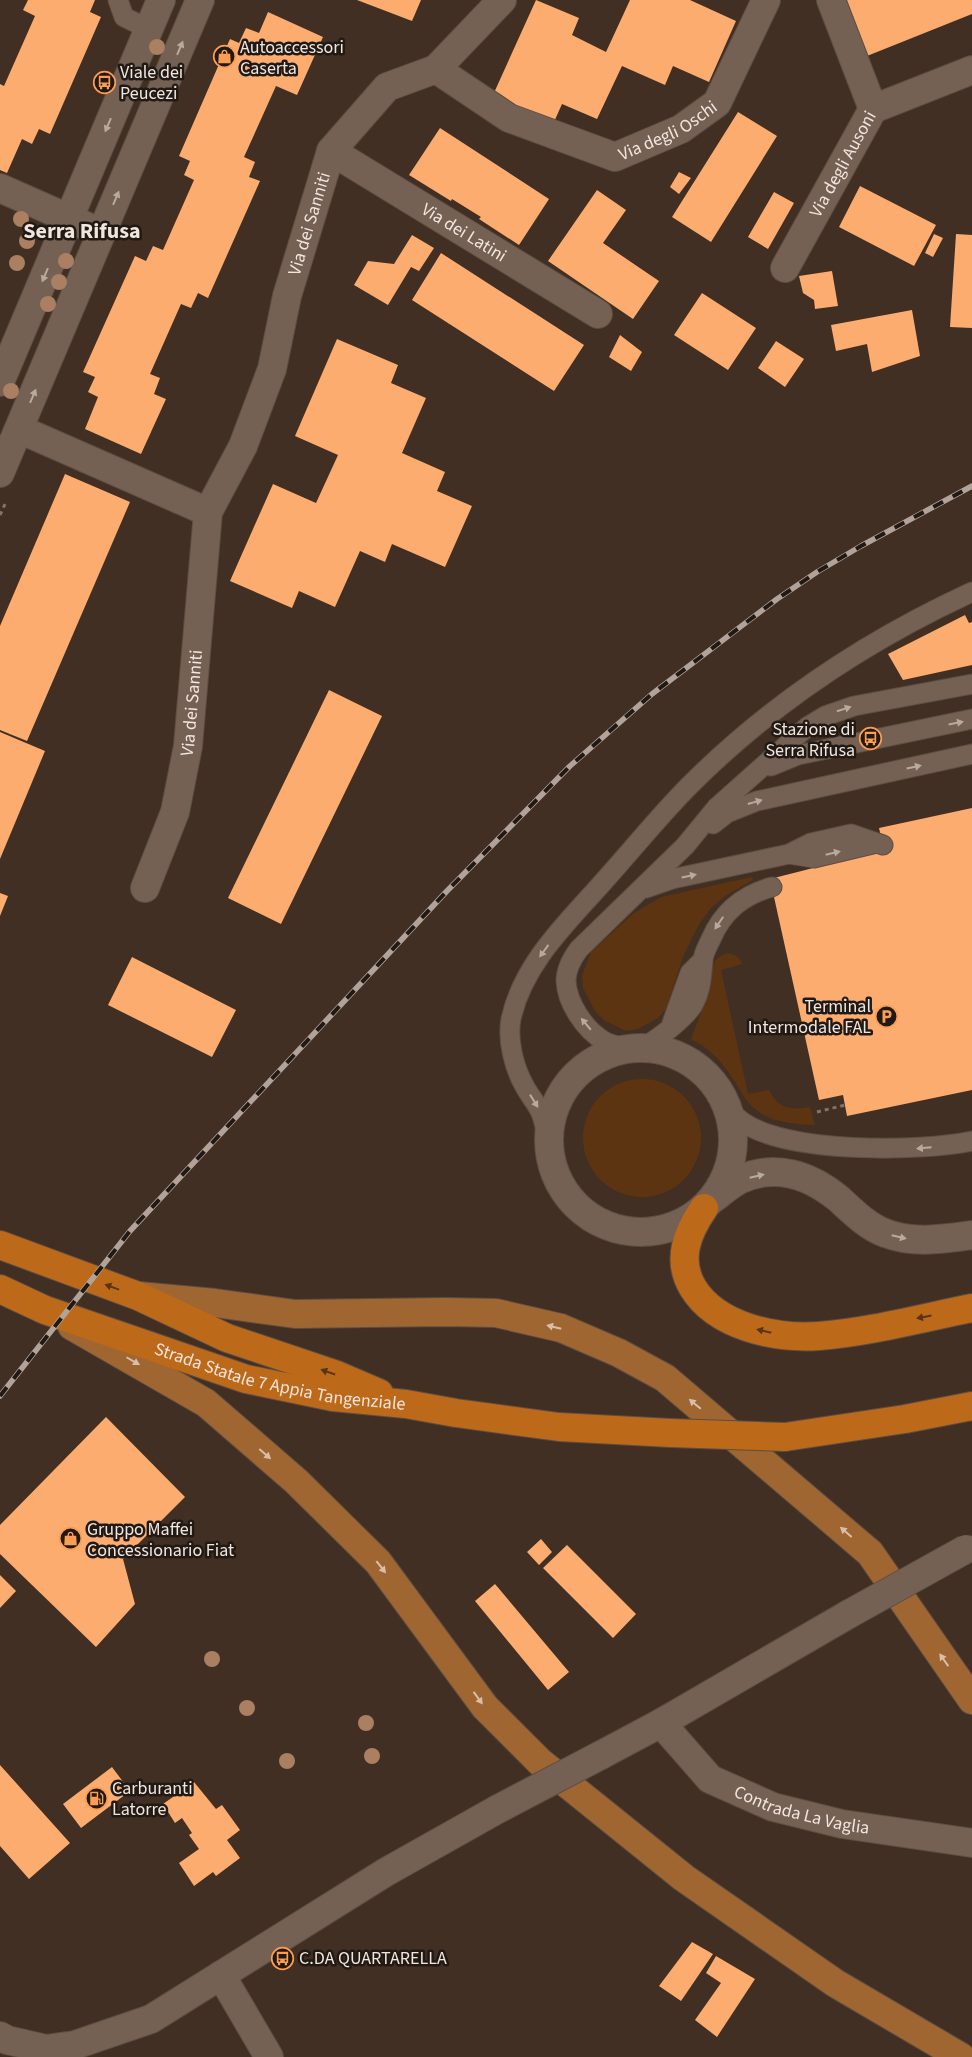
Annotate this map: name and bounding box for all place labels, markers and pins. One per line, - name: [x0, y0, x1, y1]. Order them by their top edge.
- place label: Autoaccessori Caserta: [240, 35, 344, 81]
- shop icon: Autoaccessori Caserta: [212, 45, 236, 69]
- place label: Viale dei Peucezi: [120, 60, 183, 106]
- bus stop icon: Viale dei Peucezi: [92, 70, 116, 94]
- place label: Stazione di Serra Rifusa: [765, 717, 855, 763]
- bus stop icon: Stazione di Serra Rifusa: [859, 727, 883, 751]
- place label: Terminal Intermodale FAL: [748, 994, 871, 1040]
- parking icon: Terminal Intermodale FAL: [875, 1004, 899, 1028]
- place label: Gruppo Maffei Concessionario Fiat: [87, 1517, 234, 1563]
- shop icon: Gruppo Maffei Concessionario Fiat: [59, 1527, 83, 1551]
- place label: Carburanti Latorre: [112, 1776, 193, 1822]
- fuel station icon: Carburanti Latorre: [84, 1786, 108, 1810]
- bus stop icon: C.DA QUARTARELLA: [271, 1946, 295, 1970]
- place label: C.DA QUARTARELLA: [299, 1946, 447, 1971]

